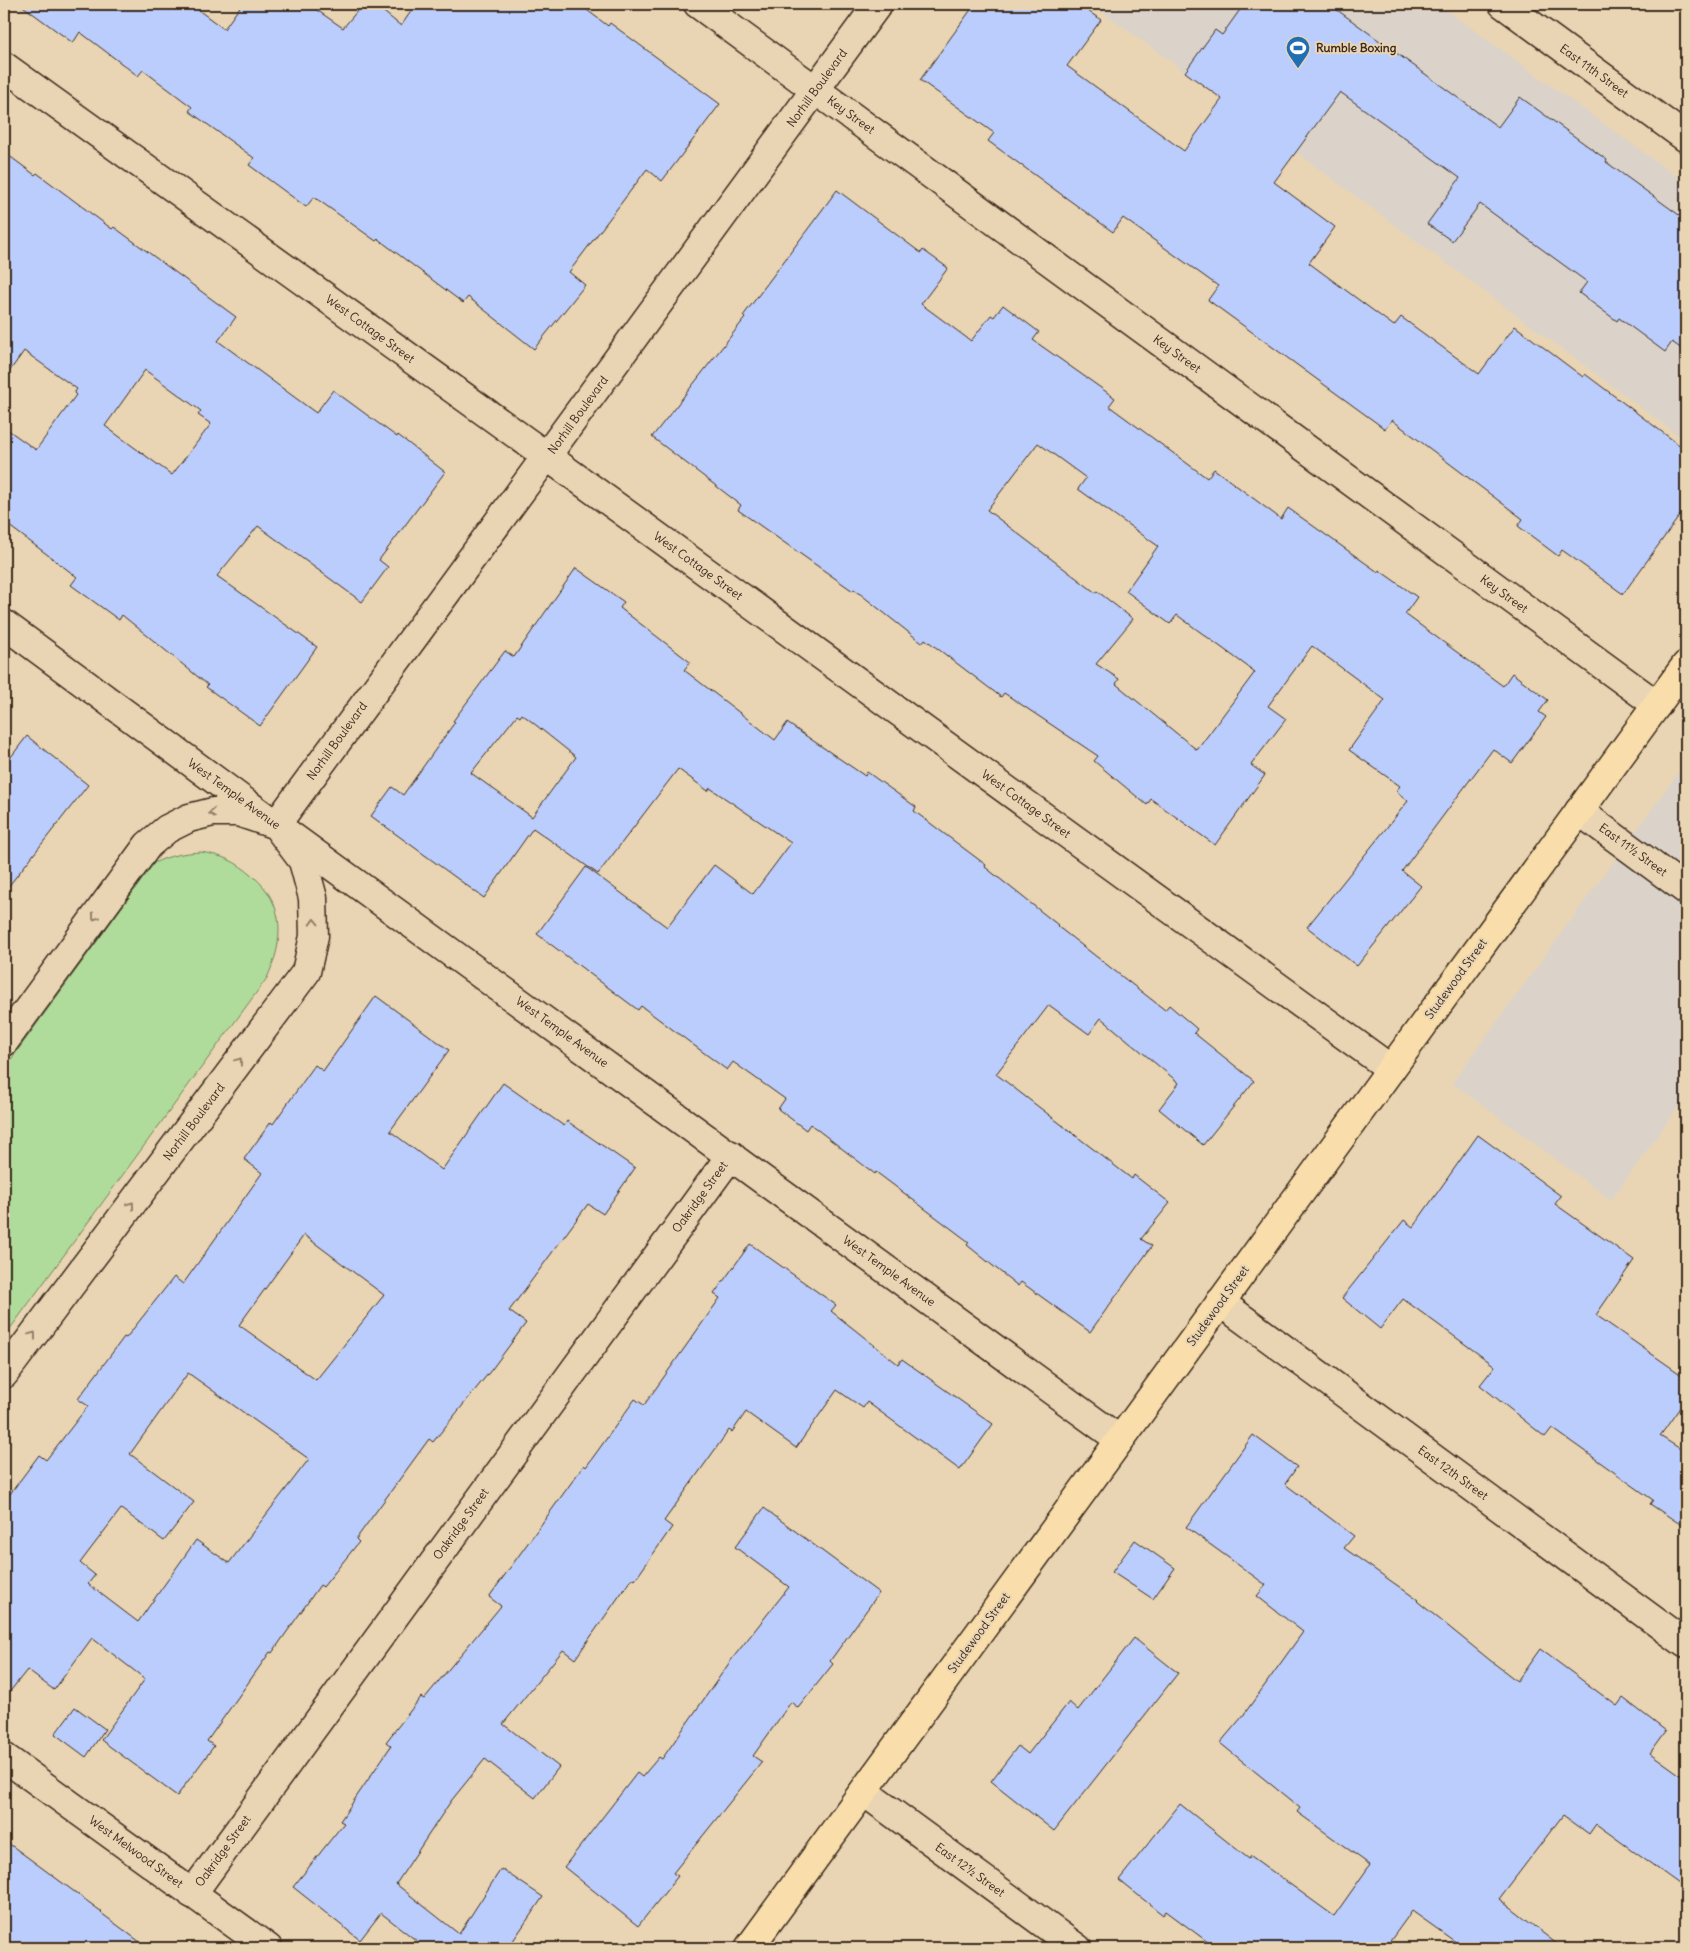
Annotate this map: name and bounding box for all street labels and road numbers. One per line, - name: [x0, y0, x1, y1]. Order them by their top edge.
- street label: East 11th Street: [1557, 41, 1632, 101]
- street label: Norhill Boulevard: [783, 46, 850, 130]
- street label: Key Street: [825, 92, 878, 137]
- street label: West Cottage Street: [323, 291, 418, 366]
- street label: Key Street: [1151, 331, 1204, 376]
- street label: Norhill Boulevard: [544, 373, 611, 457]
- street label: West Cottage Street: [651, 528, 746, 603]
- street label: Key Street: [1478, 571, 1531, 616]
- street label: Norhill Boulevard: [303, 699, 370, 783]
- street label: West Temple Avenue: [185, 755, 284, 832]
- street label: West Cottage Street: [979, 766, 1074, 841]
- street label: East 11½ Street: [1596, 820, 1670, 879]
- street label: Studewood Street: [1421, 936, 1490, 1022]
- street label: West Temple Avenue: [513, 993, 612, 1070]
- street label: Norhill Boulevard: [160, 1080, 228, 1163]
- street label: Oakridge Street: [669, 1158, 731, 1235]
- street label: West Temple Avenue: [840, 1232, 939, 1309]
- street label: Studewood Street: [1183, 1263, 1252, 1349]
- street label: East 12th Street: [1415, 1442, 1491, 1503]
- street label: Oakridge Street: [430, 1485, 492, 1562]
- street label: Studewood Street: [944, 1590, 1013, 1676]
- street label: West Melwood Street: [86, 1812, 186, 1891]
- street label: Oakridge Street: [192, 1812, 254, 1889]
- street label: East 12½ Street: [932, 1839, 1008, 1900]

